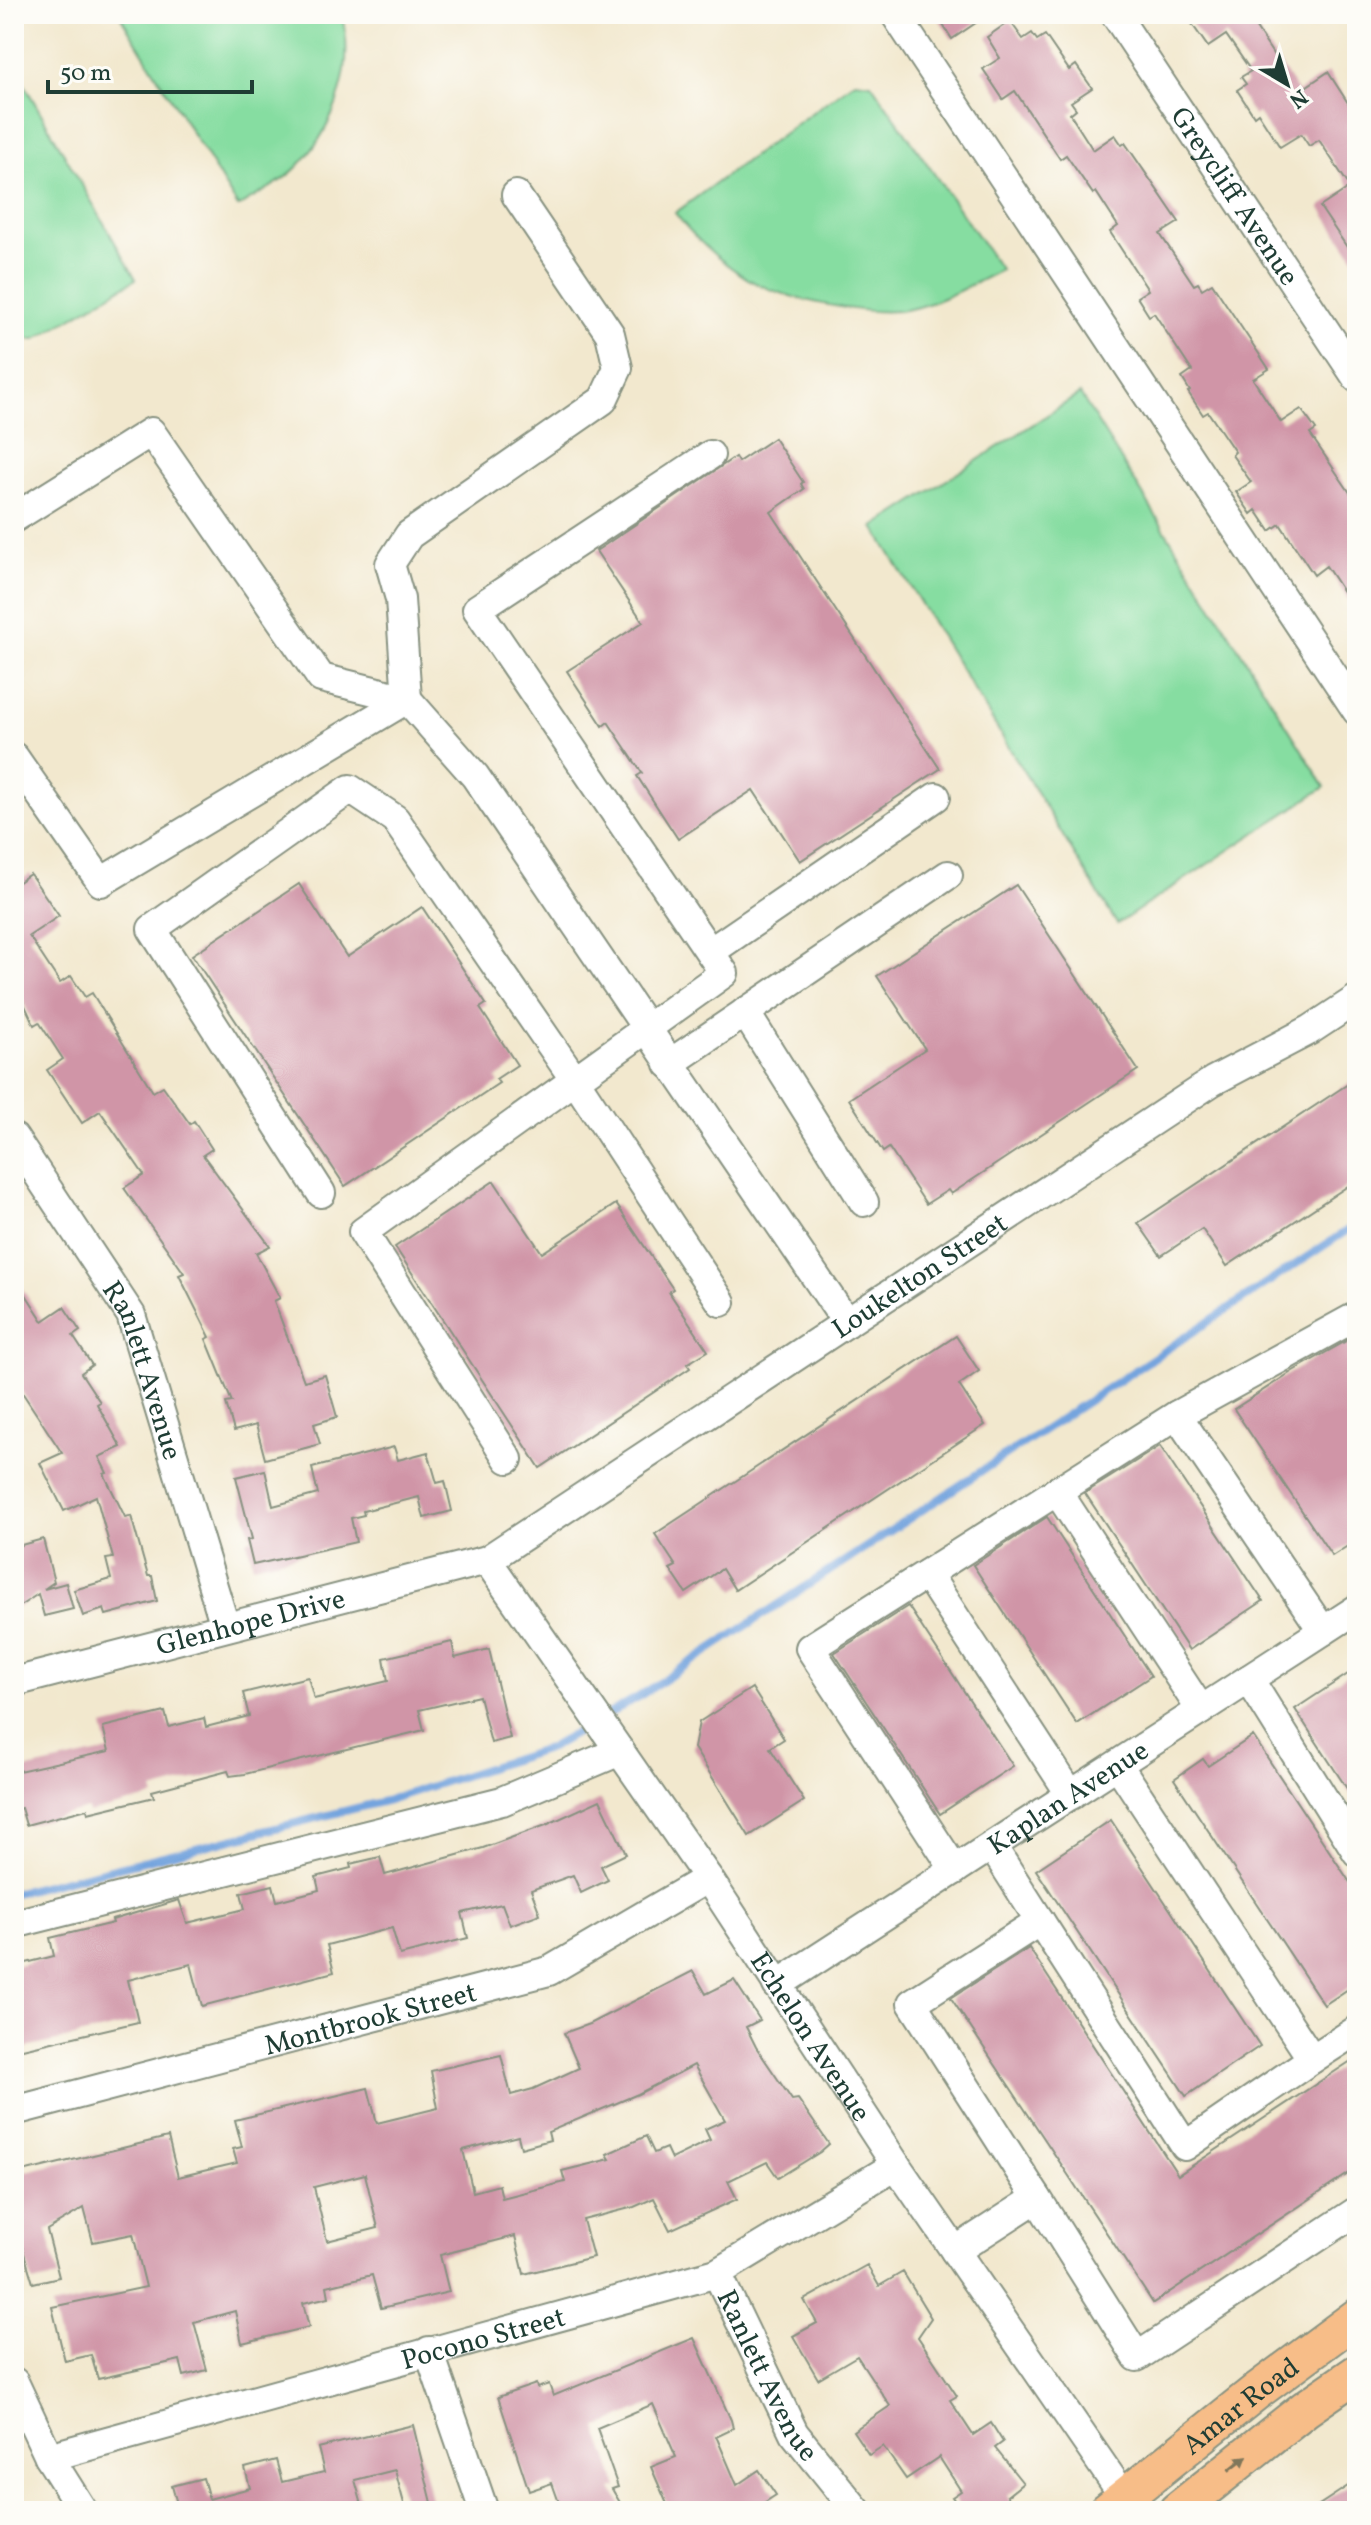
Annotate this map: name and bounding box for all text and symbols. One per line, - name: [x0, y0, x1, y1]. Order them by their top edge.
- scale bar: [48, 44, 252, 94]
- north arrow: [1247, 44, 1327, 124]
- text: 50 m: [60, 57, 112, 91]
- text: N: [1282, 81, 1314, 115]
- street label: Greycliff Avenue: [1160, 100, 1307, 294]
- street label: Loukelton Street: [825, 1205, 1016, 1349]
- street label: Ranlett Avenue: [92, 1274, 191, 1465]
- street label: Glenhope Drive: [152, 1580, 350, 1667]
- street label: Kaplan Avenue: [980, 1732, 1157, 1866]
- street label: Echelon Avenue: [739, 1945, 879, 2130]
- street label: Montbrook Street: [260, 1974, 481, 2067]
- street label: Ranlett Avenue: [706, 2284, 826, 2471]
- street label: Pocono Street: [397, 2299, 570, 2381]
- street label: Amar Road: [1175, 2349, 1308, 2465]
- one-way arrow: [1228, 2455, 1248, 2471]

